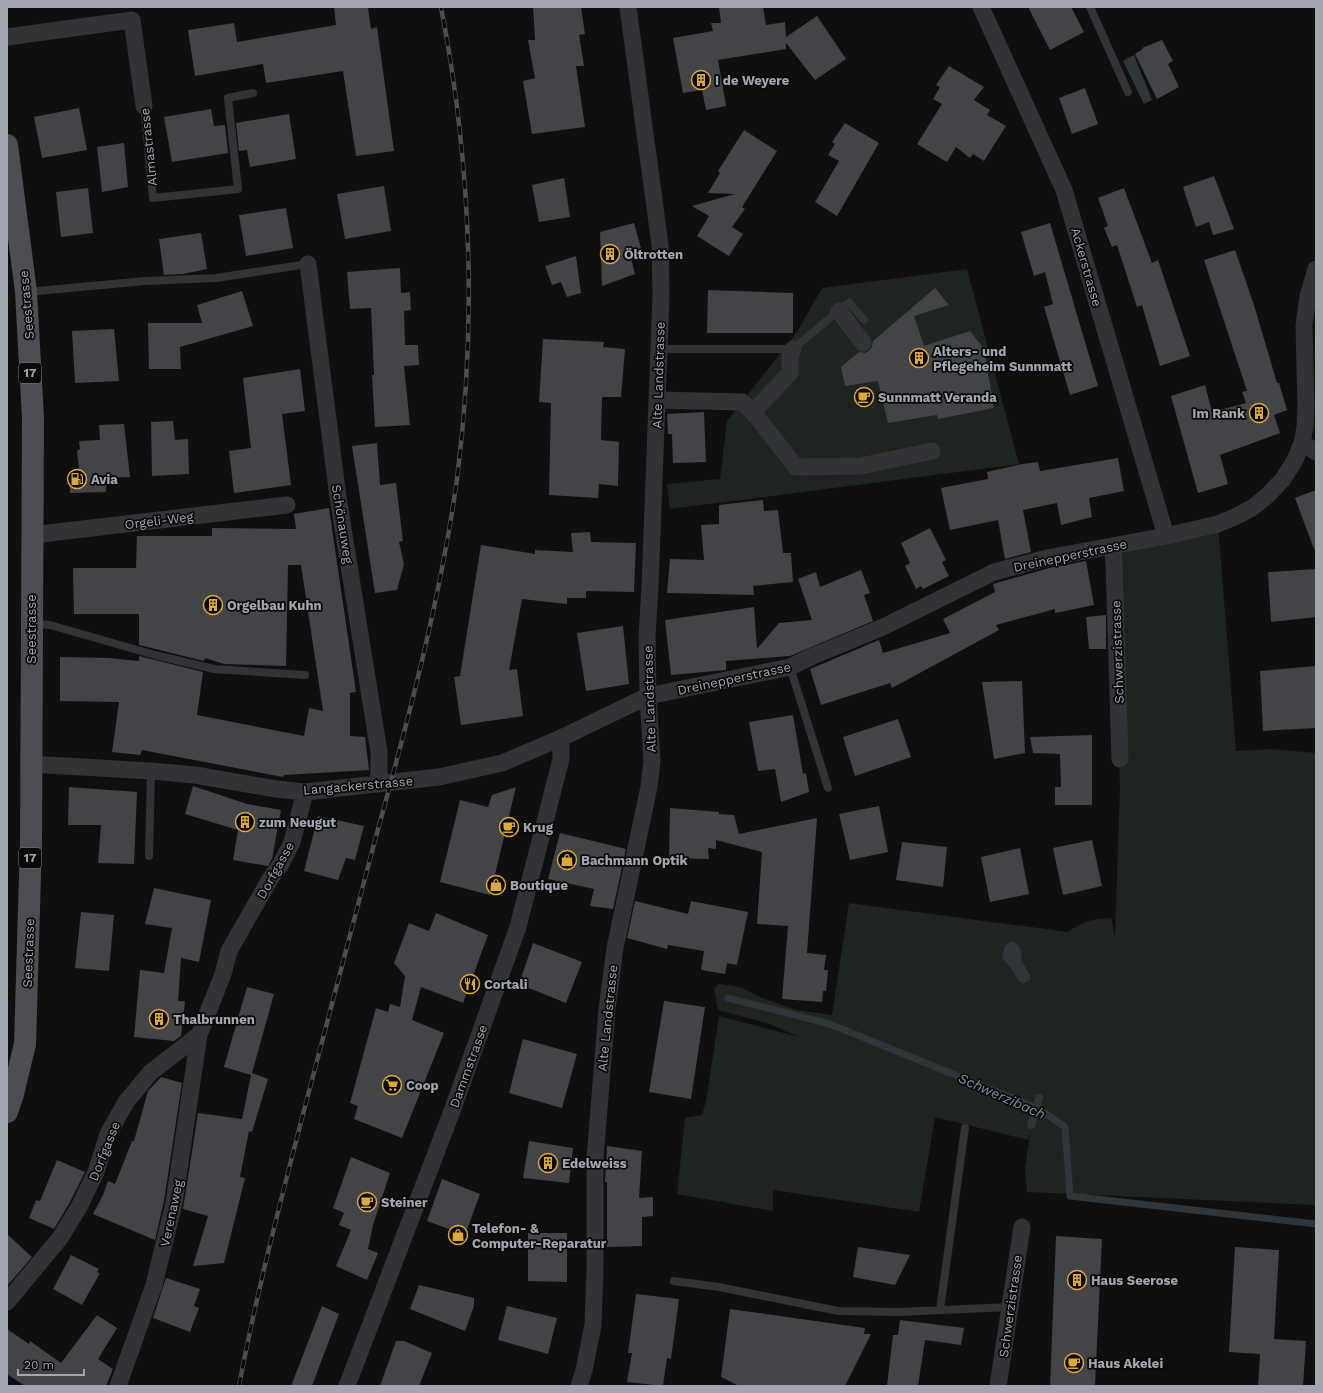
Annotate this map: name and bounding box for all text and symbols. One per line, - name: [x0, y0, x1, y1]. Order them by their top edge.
- building icon: I de Weyere: [690, 69, 712, 91]
- place label: I de Weyere: [715, 73, 790, 88]
- street label: Almastrasse: [137, 107, 160, 187]
- street label: Ackerstrasse: [1068, 226, 1105, 308]
- building icon: Öltrotten: [599, 243, 621, 265]
- place label: Öltrotten: [624, 247, 683, 262]
- street label: Seestrasse: [16, 270, 37, 340]
- street label: Alte Landstrasse: [649, 321, 668, 429]
- place label: Alters- und Pflegeheim Sunnmatt: [933, 344, 1072, 374]
- building icon: Alters- und Pflegeheim Sunnmatt: [908, 347, 930, 369]
- road number: 17: [19, 363, 41, 383]
- cafe icon: Sunnmatt Veranda: [853, 386, 875, 408]
- place label: Sunnmatt Veranda: [878, 390, 997, 405]
- building icon: Im Rank: [1248, 402, 1270, 424]
- place label: Im Rank: [1192, 406, 1246, 421]
- fuel station icon: Avia: [66, 468, 88, 490]
- place label: Avia: [91, 472, 118, 487]
- street label: Schönauweg: [329, 483, 356, 565]
- street label: Orgeli-Weg: [124, 509, 194, 532]
- street label: Dreinepperstrasse: [1012, 536, 1128, 575]
- street label: Seestrasse: [24, 594, 39, 664]
- building icon: Orgelbau Kuhn: [202, 594, 224, 616]
- place label: Orgelbau Kuhn: [227, 598, 322, 613]
- street label: Schwerzistrasse: [1108, 600, 1127, 704]
- street label: Alte Landstrasse: [640, 645, 659, 753]
- street label: Dreinepperstrasse: [676, 659, 792, 698]
- street label: Langackerstrasse: [302, 773, 414, 798]
- building icon: zum Neugut: [234, 811, 256, 833]
- place label: zum Neugut: [259, 815, 336, 830]
- cafe icon: Krug: [498, 816, 520, 838]
- place label: Krug: [523, 820, 554, 835]
- street label: Dorfgasse: [254, 839, 297, 901]
- road number: 17: [19, 848, 41, 868]
- shop icon: Bachmann Optik: [556, 849, 578, 871]
- place label: Bachmann Optik: [581, 853, 689, 868]
- shop icon: Boutique: [485, 874, 507, 896]
- place label: Boutique: [510, 878, 568, 893]
- street label: Seestrasse: [20, 918, 37, 988]
- street label: Alte Landstrasse: [594, 964, 621, 1072]
- restaurant icon: Cortali: [459, 973, 481, 995]
- place label: Cortali: [484, 977, 528, 992]
- building icon: Thalbrunnen: [148, 1008, 170, 1030]
- place label: Thalbrunnen: [173, 1012, 255, 1027]
- street label: Dammstrasse: [446, 1022, 490, 1110]
- water label: Schwerzibach: [956, 1070, 1048, 1122]
- supermarket icon: Coop: [381, 1074, 403, 1096]
- place label: Coop: [406, 1078, 439, 1093]
- street label: Dorfgasse: [86, 1119, 123, 1183]
- building icon: Edelweiss: [537, 1152, 559, 1174]
- place label: Edelweiss: [562, 1156, 627, 1171]
- street label: Verenaweg: [157, 1178, 186, 1248]
- cafe icon: Steiner: [356, 1191, 378, 1213]
- place label: Steiner: [381, 1195, 428, 1210]
- place label: Telefon- & Computer-Reparatur: [472, 1221, 607, 1251]
- shop icon: Telefon- & Computer-Reparatur: [447, 1224, 469, 1246]
- street label: Schwerzistrasse: [996, 1254, 1025, 1358]
- building icon: Haus Seerose: [1066, 1269, 1088, 1291]
- place label: Haus Seerose: [1091, 1273, 1178, 1288]
- scale bar: [18, 1351, 84, 1377]
- cafe icon: Haus Akelei: [1063, 1352, 1085, 1374]
- place label: Haus Akelei: [1088, 1356, 1163, 1371]
- text: 20 m: [24, 1358, 54, 1372]

